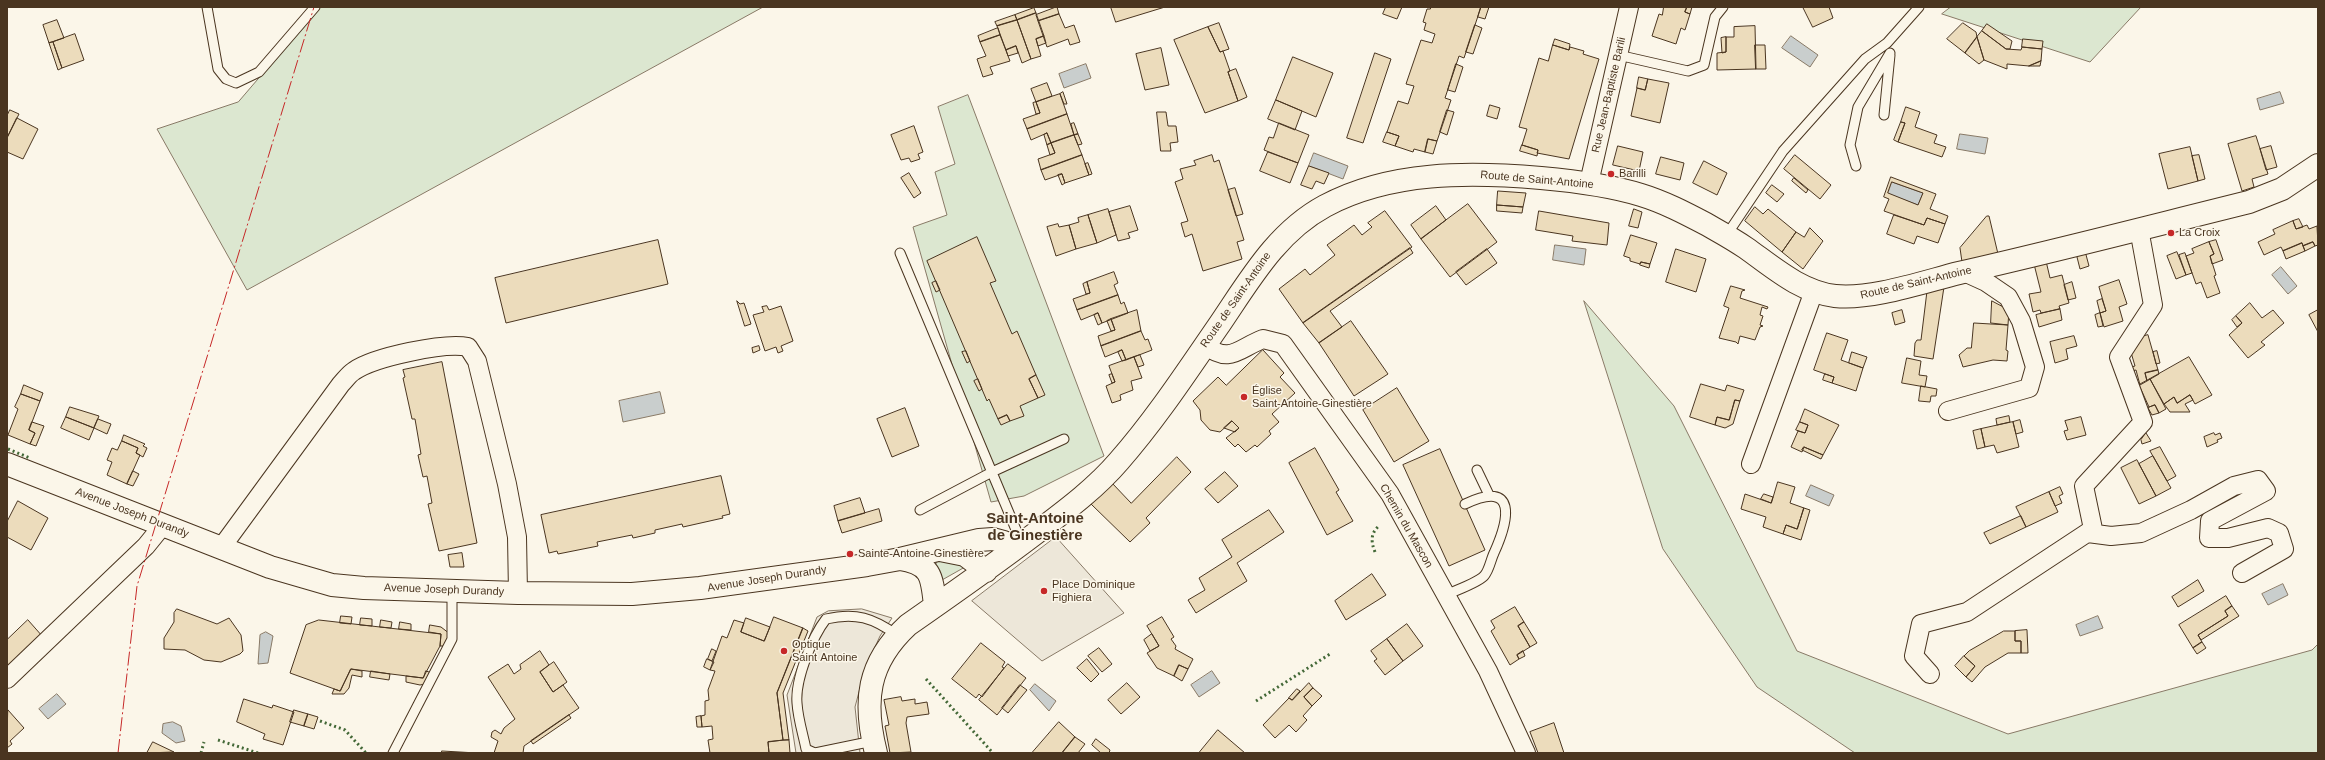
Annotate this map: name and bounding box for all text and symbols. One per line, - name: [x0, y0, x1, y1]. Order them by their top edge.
- street label: Rue Jean-Baptiste Barili: [1589, 36, 1629, 154]
- place label: Barilli: [1619, 167, 1646, 181]
- street label: Route de Saint-Antoine: [1480, 168, 1594, 192]
- marker: Barilli: [1606, 169, 1616, 179]
- place label: La Croix: [2179, 226, 2220, 240]
- marker: La Croix: [2166, 228, 2176, 238]
- street label: Route de Saint-Antoine: [1198, 250, 1274, 350]
- street label: Route de Saint-Antoine: [1859, 264, 1973, 302]
- place label: Église Saint-Antoine-Ginestière: [1252, 384, 1372, 410]
- marker: Église Saint-Antoine-Ginestière: [1239, 392, 1249, 402]
- street label: Chemin du Mascon: [1377, 482, 1435, 570]
- street label: Avenue Joseph Durandy: [73, 485, 191, 541]
- district label: Saint-Antoine de Ginestière: [986, 510, 1084, 545]
- place label: Sainte-Antoine-Ginestière: [858, 547, 984, 561]
- marker: Sainte-Antoine-Ginestière: [845, 549, 855, 559]
- street label: Avenue Joseph Durandy: [707, 563, 827, 595]
- place label: Place Dominique Fighiera: [1052, 578, 1135, 604]
- street label: Avenue Joseph Durandy: [384, 581, 504, 599]
- marker: Place Dominique Fighiera: [1039, 586, 1049, 596]
- place label: Optique Saint Antoine: [792, 638, 857, 664]
- marker: Optique Saint Antoine: [779, 646, 789, 656]

